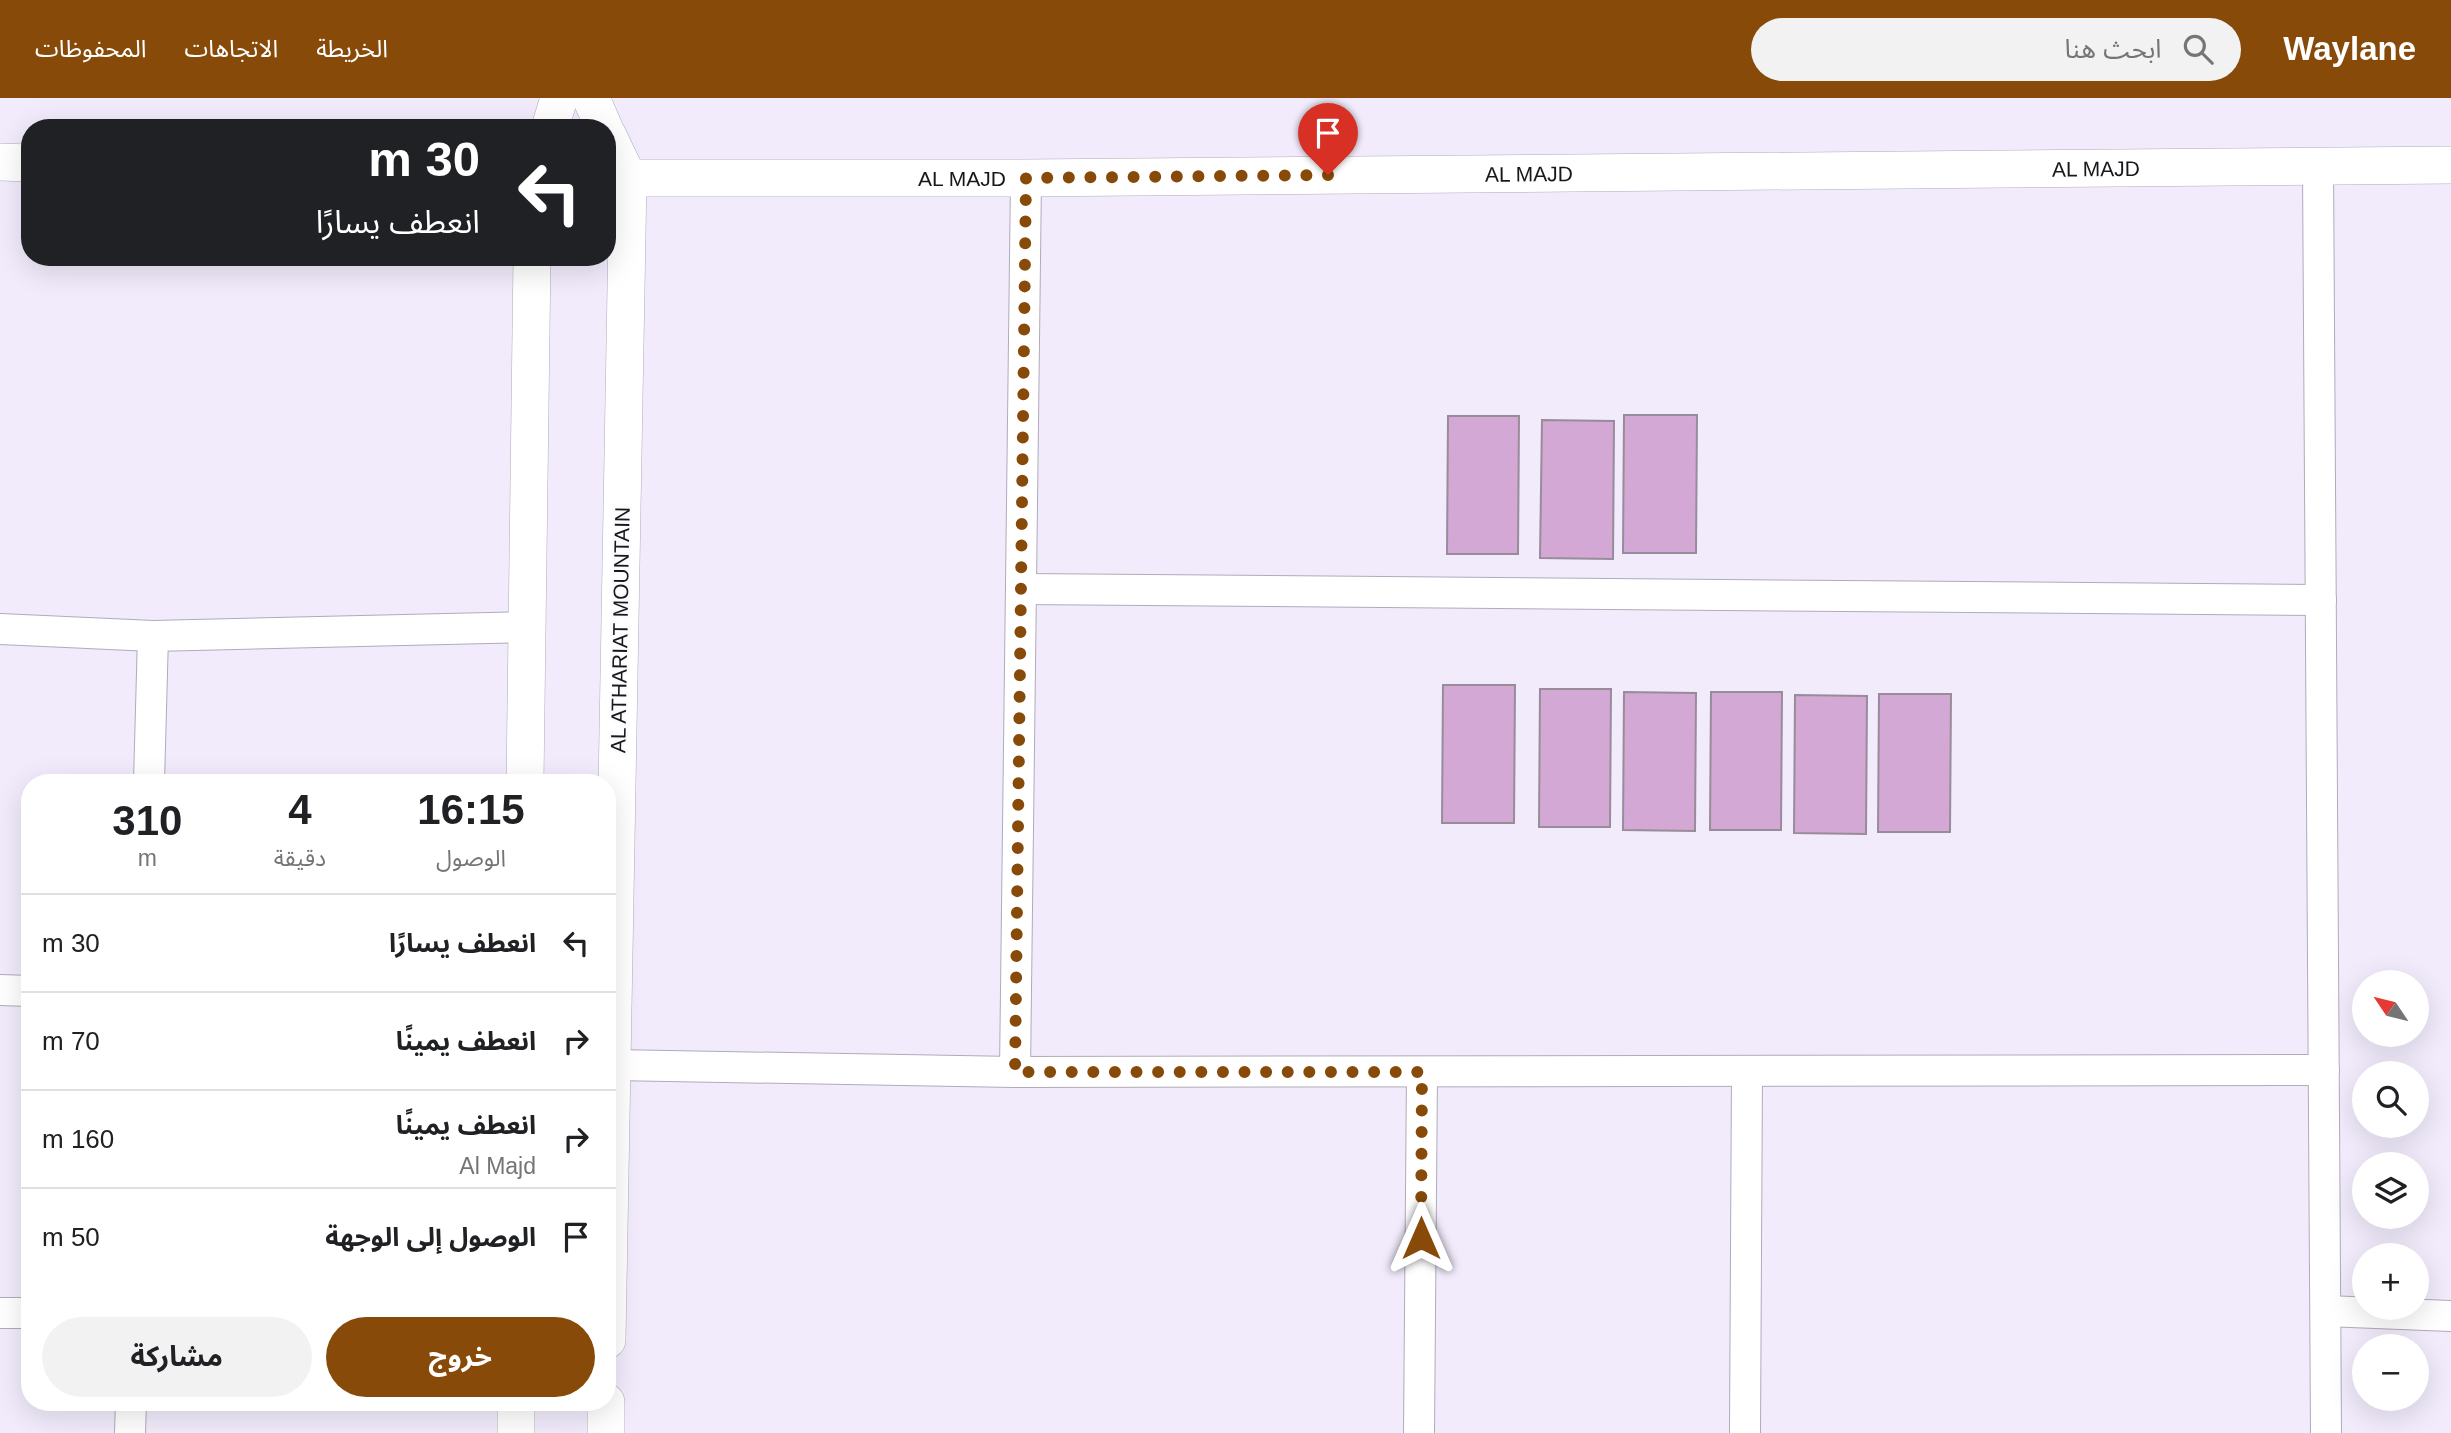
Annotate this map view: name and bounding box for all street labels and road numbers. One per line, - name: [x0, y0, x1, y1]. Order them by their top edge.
- street label: AL MAJD: [2052, 156, 2140, 180]
- street label: AL MAJD: [1485, 162, 1573, 185]
- street label: AL MAJD: [918, 167, 1006, 190]
- street label: AL ATHARIAT MOUNTAIN: [606, 507, 634, 753]

